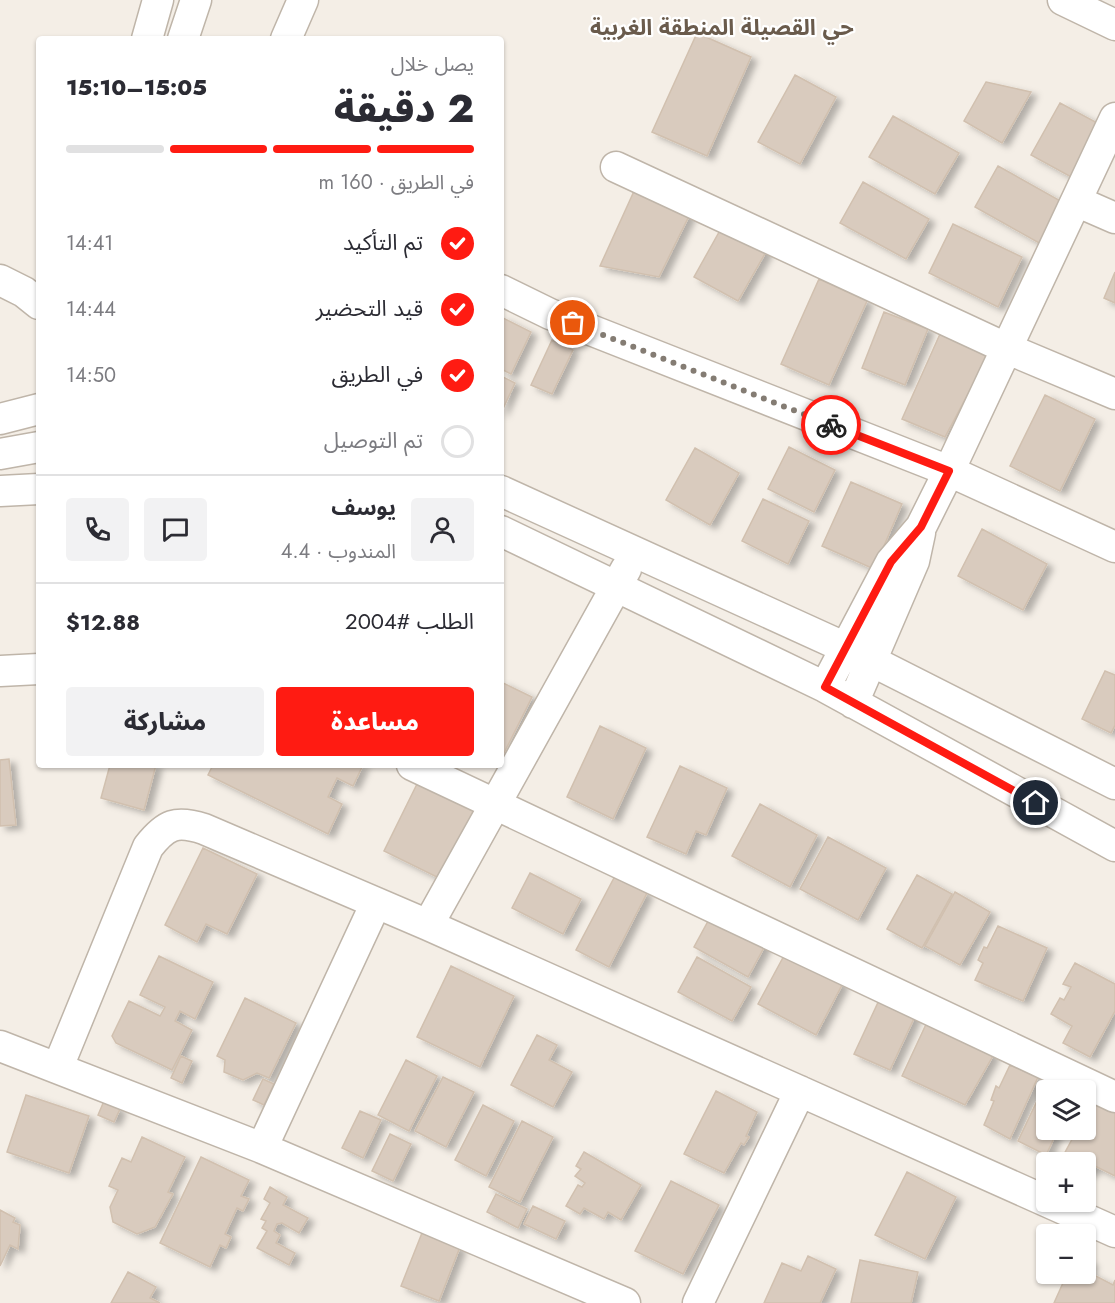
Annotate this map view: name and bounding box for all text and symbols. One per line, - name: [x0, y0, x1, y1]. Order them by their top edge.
- district label: حي القصيلة المنطقة الغربية: [590, 11, 854, 45]
- text: يصل خلال: [391, 50, 474, 79]
- text: 15:05–15:10: [66, 71, 207, 103]
- text: 2 دقيقة: [334, 80, 474, 137]
- text: في الطريق · 160 m: [319, 168, 474, 197]
- text: تم التأكيد: [343, 226, 423, 258]
- icon: check: [441, 227, 474, 260]
- text: 14:41: [66, 229, 113, 258]
- text: قيد التحضير: [316, 292, 423, 324]
- icon: check: [441, 293, 474, 326]
- text: 14:44: [66, 295, 116, 324]
- pin: [547, 297, 598, 348]
- icon: bag: [556, 306, 589, 339]
- text: في الطريق: [331, 358, 423, 390]
- icon: check: [441, 359, 474, 392]
- text: 14:50: [66, 361, 116, 390]
- courier: [801, 395, 861, 455]
- icon: bike: [815, 409, 848, 442]
- text: تم التوصيل: [324, 424, 423, 456]
- text: يوسف: [331, 491, 396, 523]
- button: phone: [66, 498, 129, 561]
- button: chat: [144, 498, 207, 561]
- button: person: [411, 498, 474, 561]
- text: المندوب · 4.4: [281, 537, 396, 566]
- text: الطلب #2004: [345, 605, 474, 637]
- text: $12.88: [66, 606, 140, 638]
- button: مشاركة: [66, 687, 264, 756]
- button: مساعدة: [276, 687, 474, 756]
- pin: [1010, 777, 1061, 828]
- icon: home: [1019, 786, 1052, 819]
- map controls: [1036, 1080, 1096, 1284]
- button: layers: [1036, 1080, 1096, 1140]
- button: +: [1036, 1152, 1096, 1212]
- button: −: [1036, 1224, 1096, 1284]

